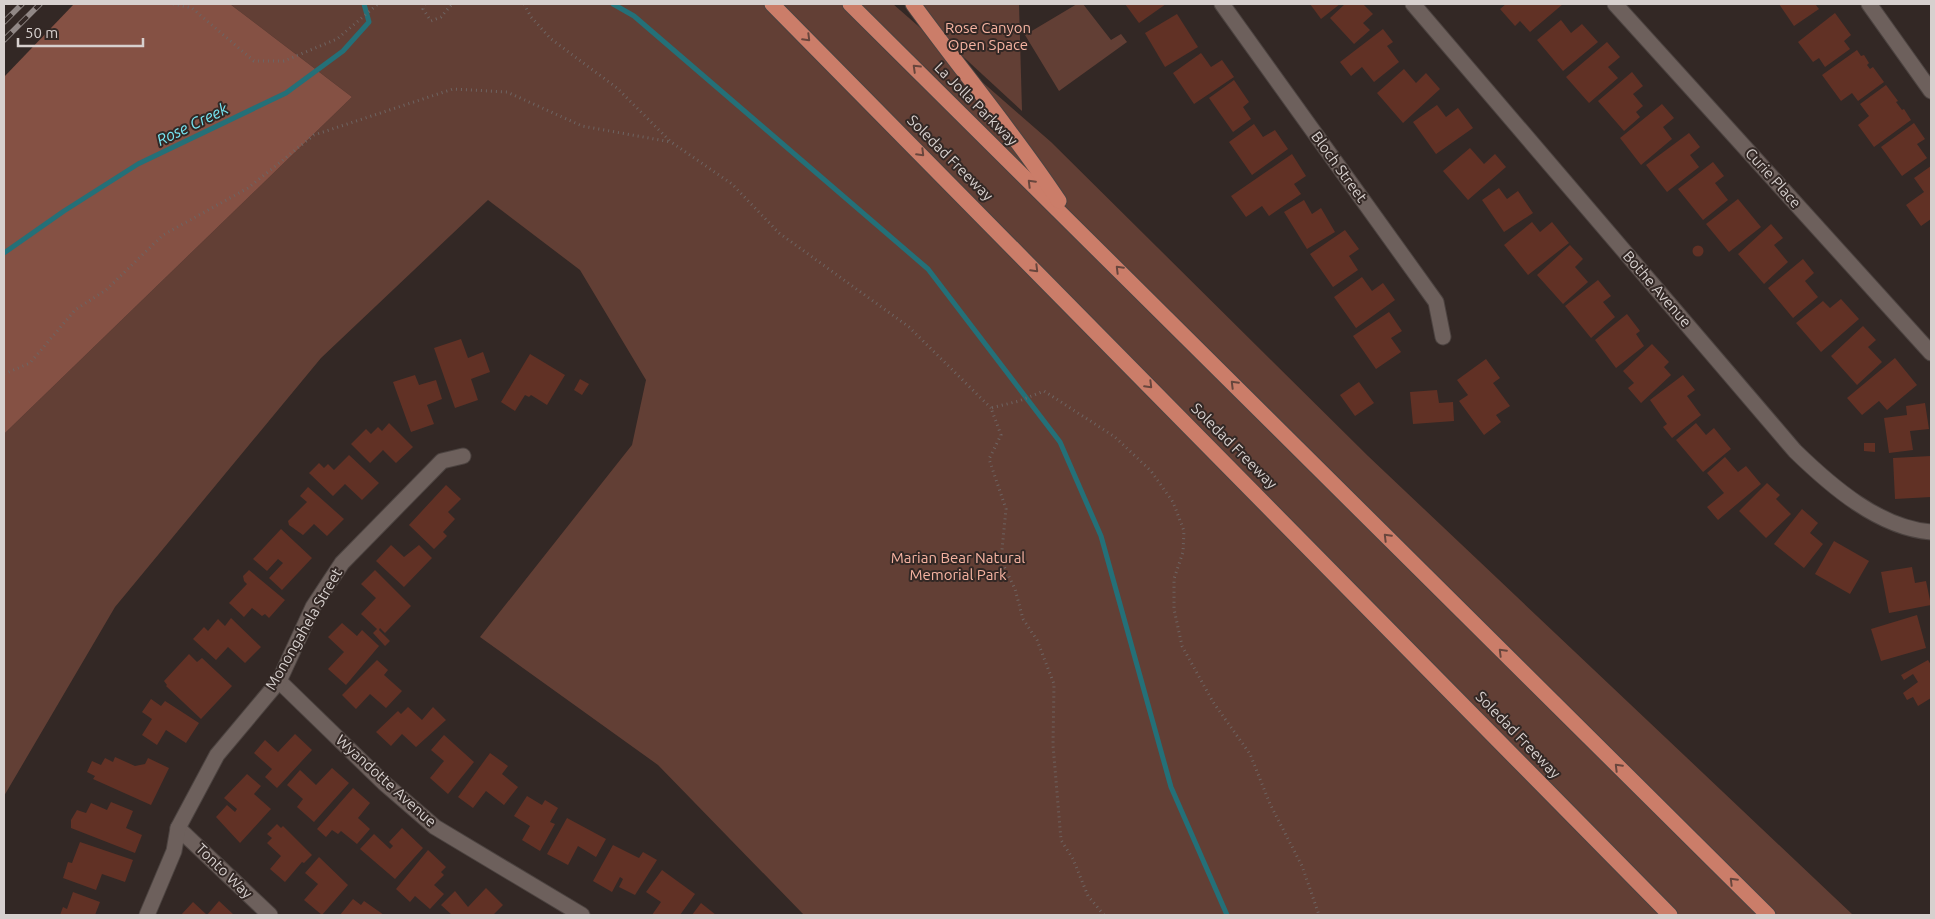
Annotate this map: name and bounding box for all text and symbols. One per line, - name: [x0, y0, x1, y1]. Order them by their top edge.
- scale bar: [18, 15, 142, 47]
- park label: Rose Canyon Open Space: [945, 19, 1031, 53]
- text: 50 m: [25, 24, 58, 41]
- one-way arrow: [801, 32, 810, 41]
- street label: La Jolla Parkway: [931, 59, 1021, 149]
- one-way arrow: [912, 65, 921, 74]
- water label: Rose Creek: [153, 99, 231, 149]
- street label: Soledad Freeway: [904, 111, 997, 204]
- street label: Bloch Street: [1308, 128, 1371, 205]
- street label: Curie Place: [1742, 144, 1805, 211]
- one-way arrow: [915, 147, 924, 156]
- one-way arrow: [1028, 179, 1037, 188]
- street label: Bothe Avenue: [1620, 247, 1695, 330]
- one-way arrow: [1029, 263, 1038, 272]
- one-way arrow: [1115, 266, 1124, 275]
- one-way arrow: [1143, 379, 1152, 388]
- one-way arrow: [1231, 380, 1240, 389]
- street label: Soledad Freeway: [1188, 399, 1281, 492]
- one-way arrow: [1384, 534, 1393, 543]
- park label: Marian Bear Natural Memorial Park: [891, 549, 1025, 583]
- street label: Monongahela Street: [262, 565, 345, 693]
- one-way arrow: [1499, 649, 1508, 658]
- street label: Soledad Freeway: [1473, 688, 1564, 782]
- street label: Wyandotte Avenue: [333, 731, 440, 830]
- one-way arrow: [1614, 763, 1623, 772]
- street label: Tonto Way: [193, 840, 256, 902]
- one-way arrow: [1730, 878, 1739, 887]

